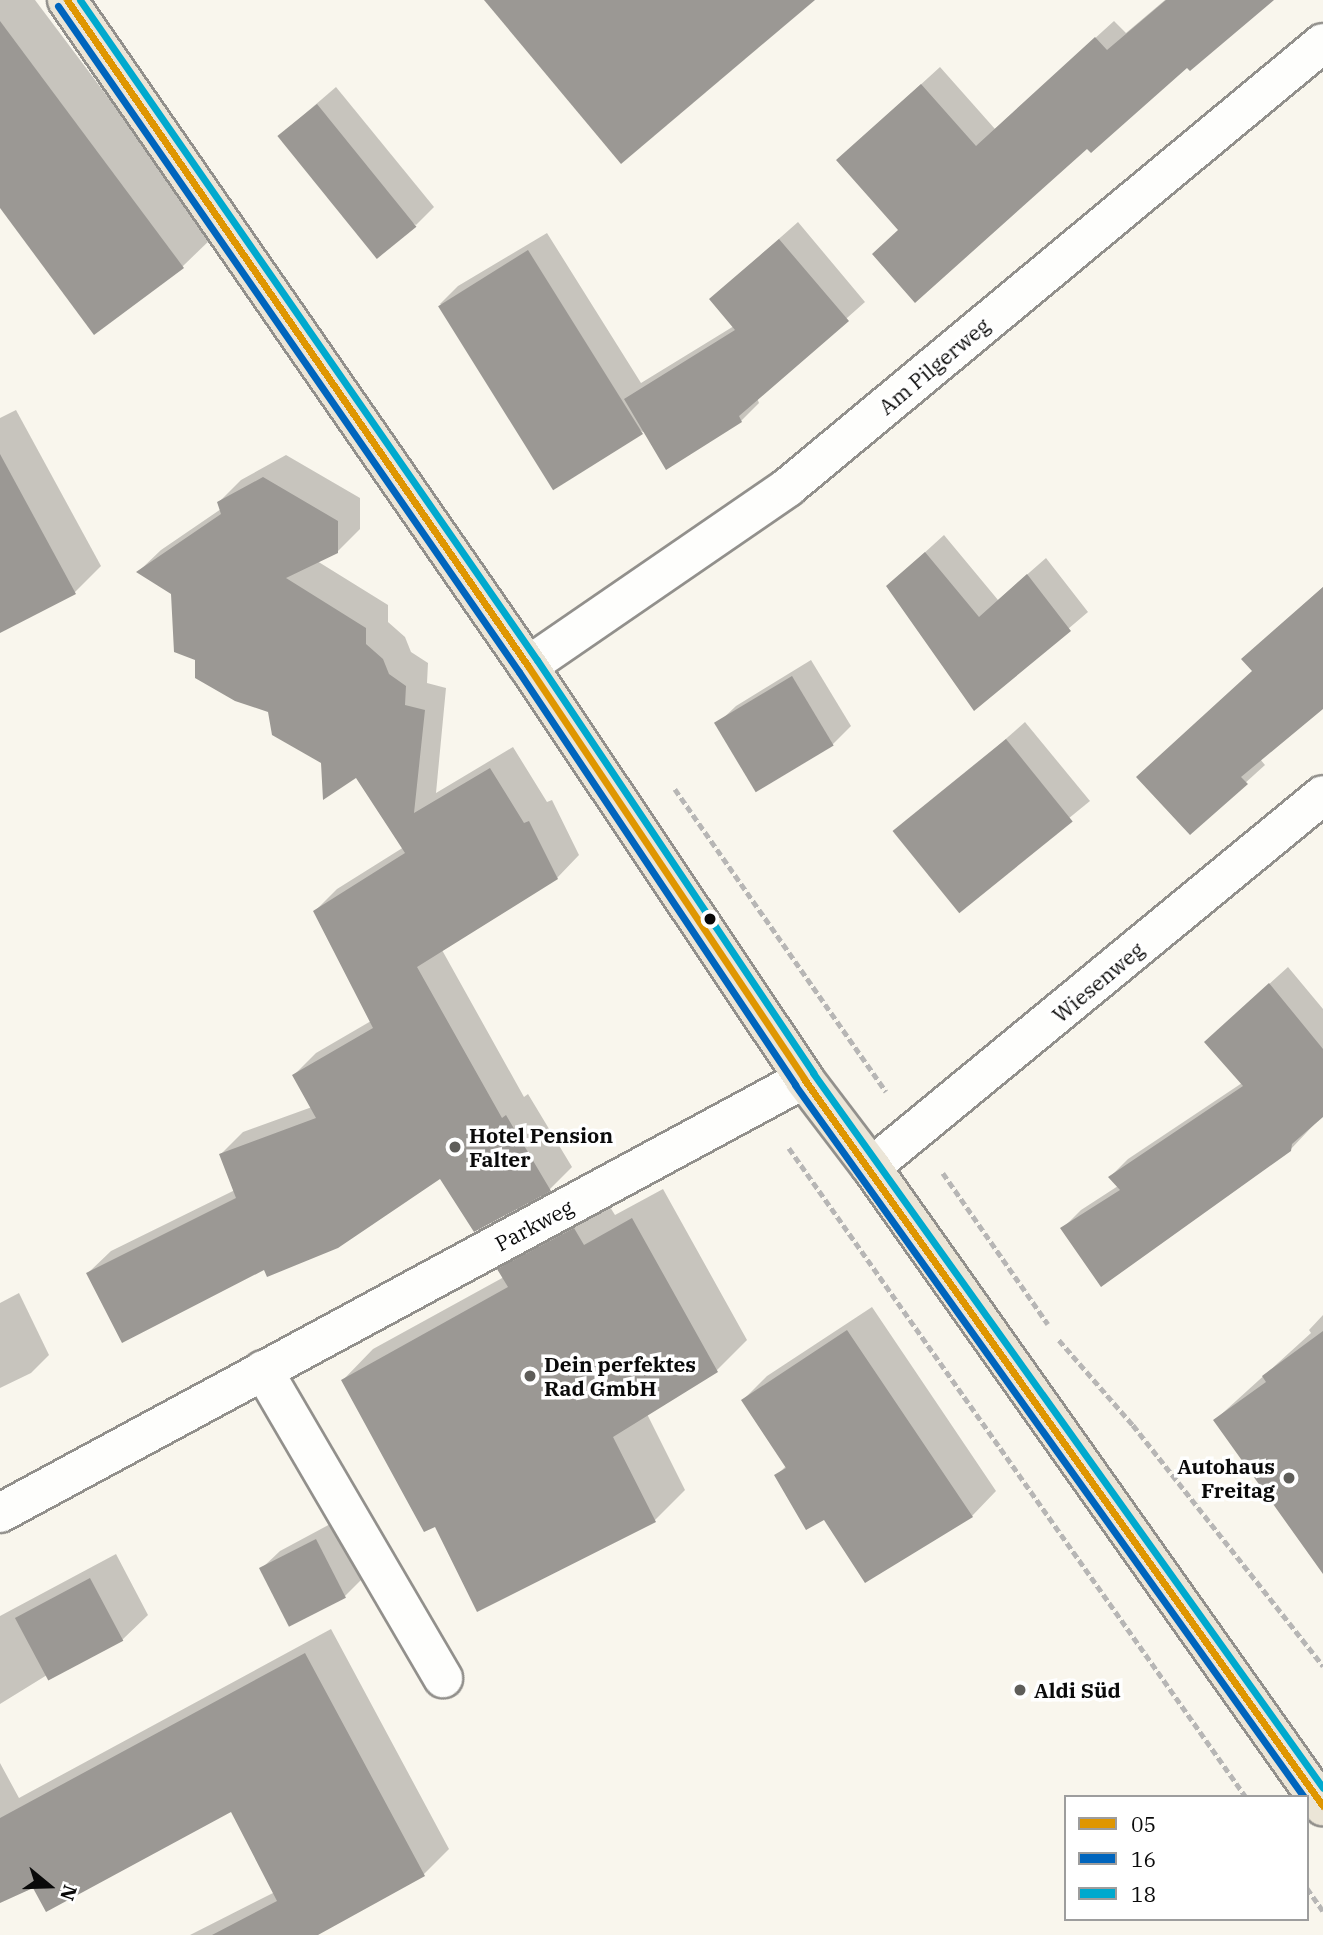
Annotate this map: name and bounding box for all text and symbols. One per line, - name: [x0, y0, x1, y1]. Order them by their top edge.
- street label: Am Pilgerweg: [874, 312, 994, 420]
- unlabelled marker: [703, 912, 717, 926]
- street label: Wiesenweg: [1047, 937, 1149, 1027]
- place label: Hotel Pension Falter: [469, 1122, 613, 1172]
- marker: Hotel Pension Falter: [447, 1139, 463, 1155]
- street label: Parkweg: [491, 1194, 577, 1256]
- place label: Dein perfektes Rad GmbH: [544, 1351, 696, 1401]
- marker: Dein perfektes Rad GmbH: [522, 1368, 538, 1384]
- place label: Autohaus Freitag: [1177, 1453, 1275, 1503]
- marker: Autohaus Freitag: [1281, 1470, 1297, 1486]
- place label: Aldi Süd: [1034, 1677, 1121, 1703]
- marker: Aldi Süd: [1012, 1682, 1028, 1698]
- legend: [1064, 1795, 1309, 1921]
- text: 05: [1131, 1810, 1156, 1838]
- text: 16: [1131, 1845, 1156, 1873]
- north arrow: [14, 1851, 84, 1921]
- text: 18: [1131, 1880, 1156, 1908]
- text: N: [55, 1882, 83, 1904]

